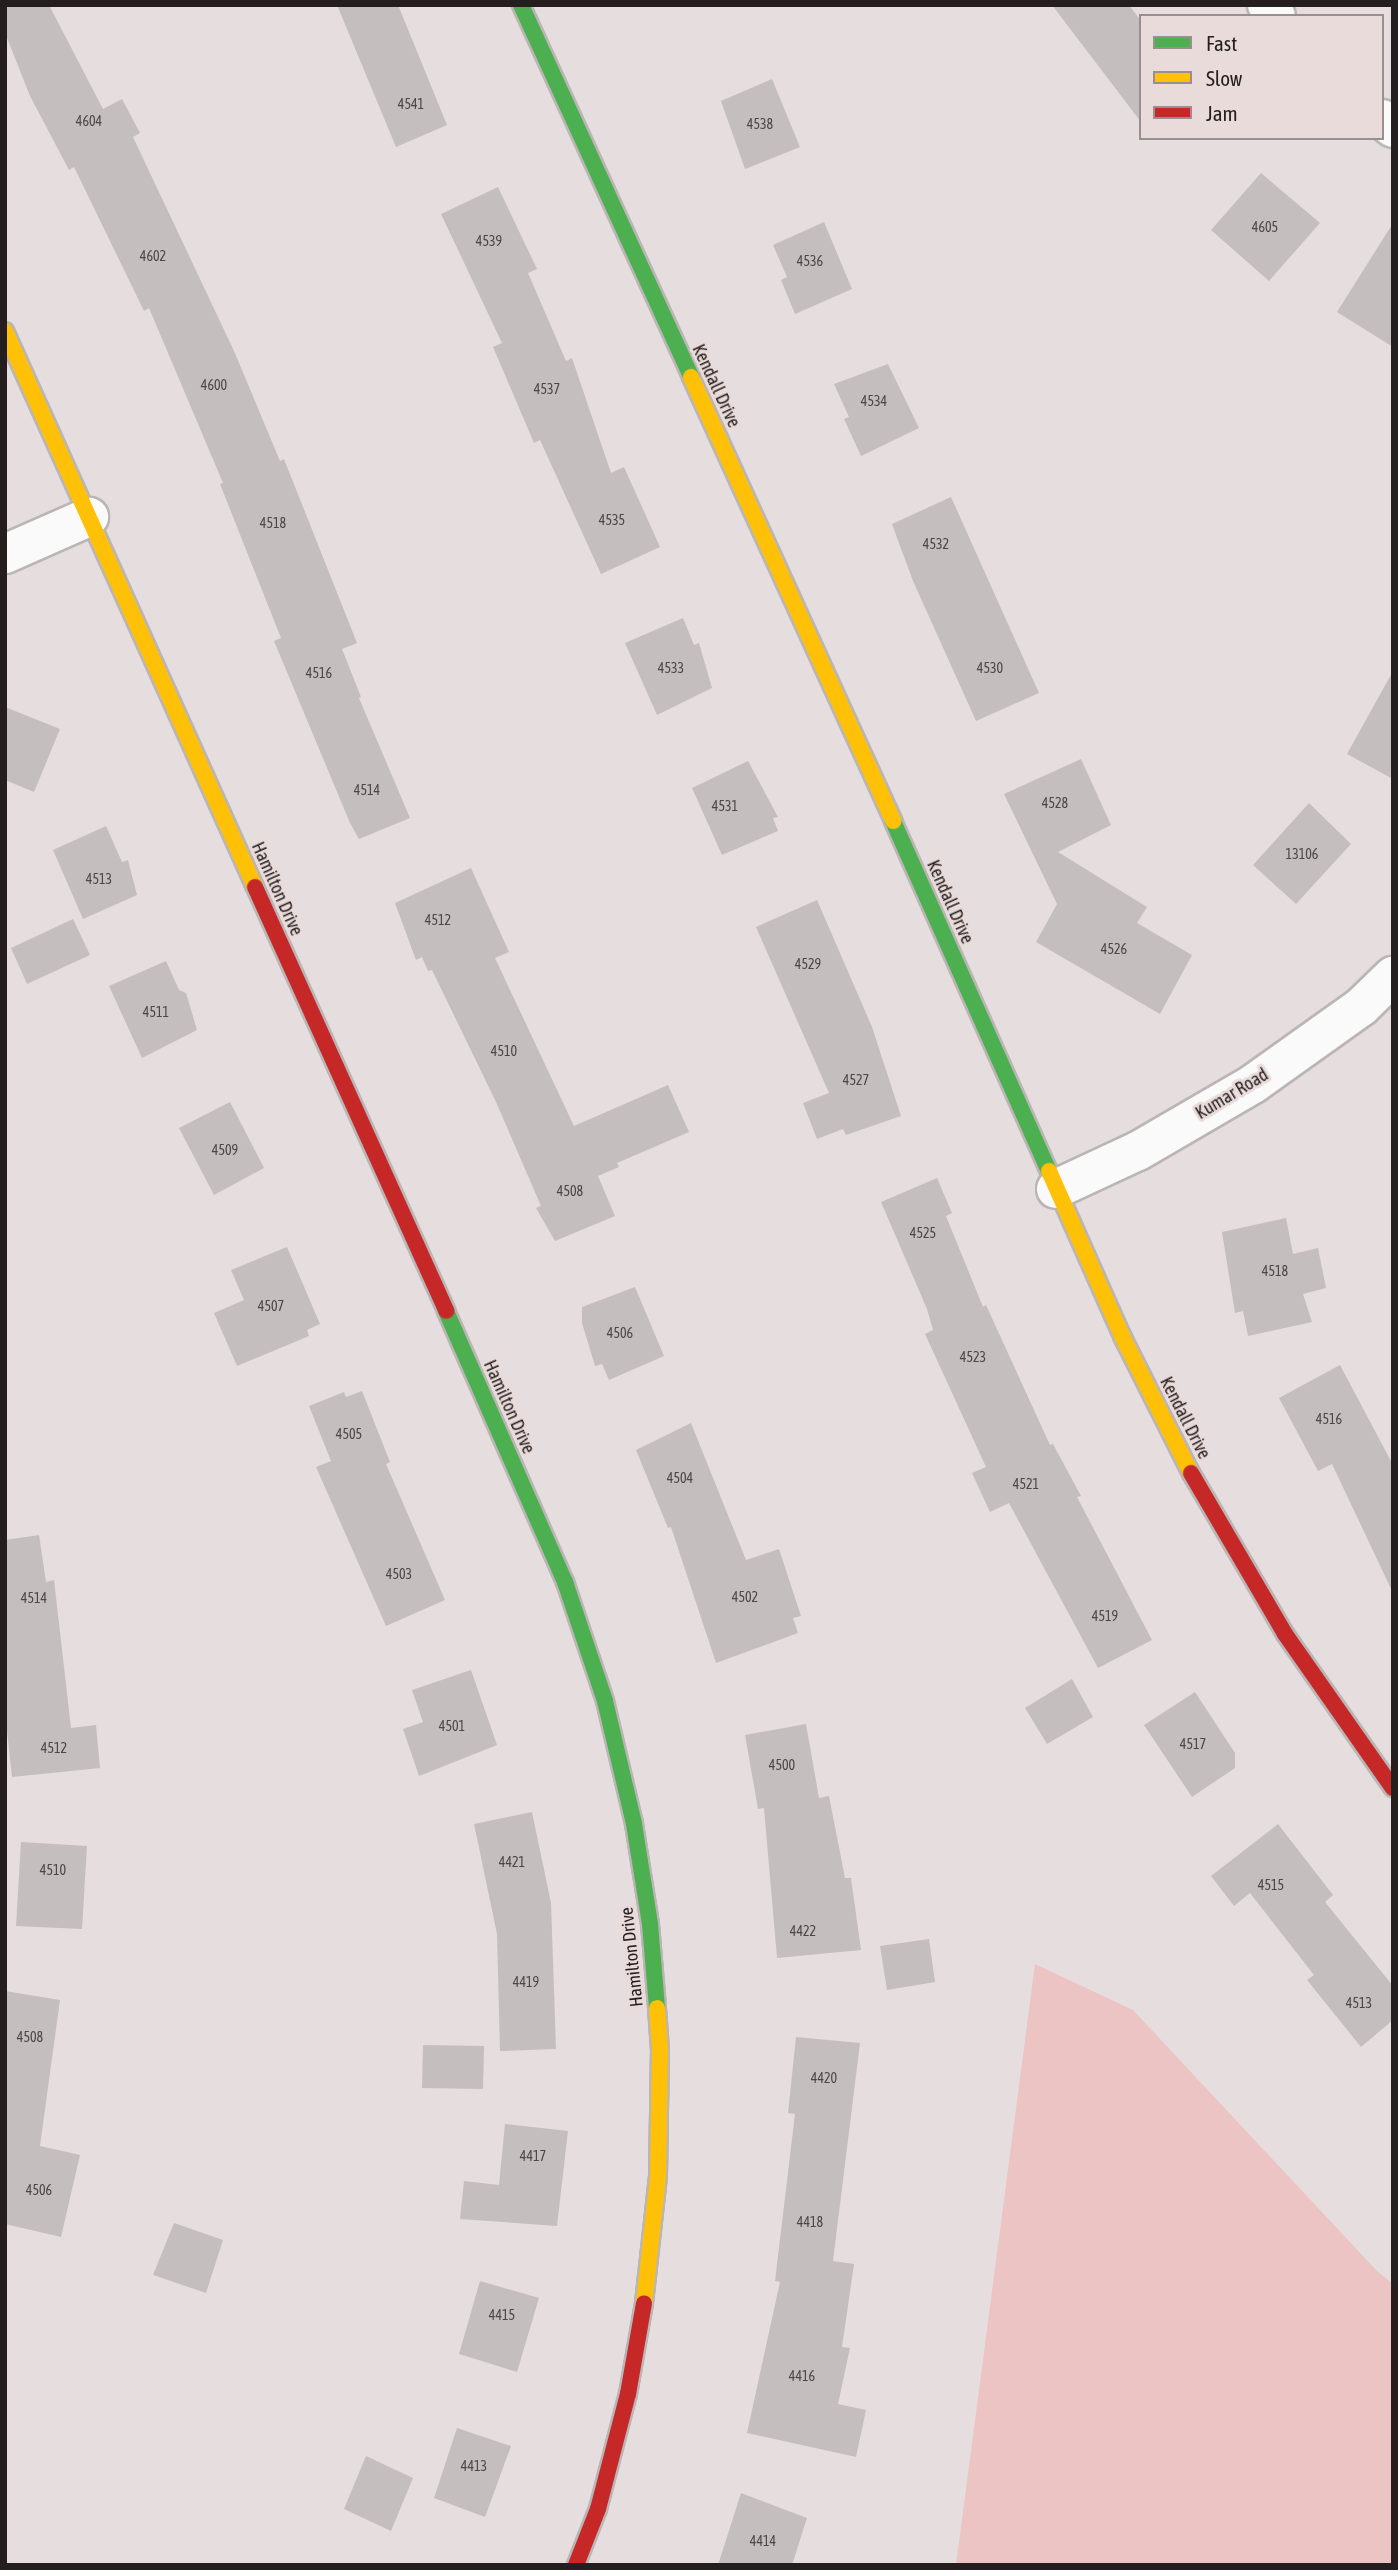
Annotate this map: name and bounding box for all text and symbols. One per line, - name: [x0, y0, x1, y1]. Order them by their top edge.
- legend: [1139, 14, 1384, 140]
- text: Fast: [1206, 31, 1237, 55]
- text: Slow: [1206, 66, 1242, 90]
- house number: 4541: [398, 96, 424, 112]
- text: Jam: [1206, 101, 1238, 125]
- house number: 4604: [76, 113, 102, 129]
- house number: 4538: [747, 116, 773, 132]
- house number: 4605: [1252, 219, 1278, 235]
- house number: 4539: [476, 233, 502, 249]
- house number: 4602: [140, 248, 166, 264]
- house number: 4536: [797, 253, 823, 269]
- street label: Kendall Drive: [687, 341, 745, 431]
- house number: 4600: [201, 377, 227, 393]
- house number: 4537: [534, 381, 560, 397]
- house number: 4534: [861, 393, 887, 409]
- house number: 4535: [599, 512, 625, 528]
- house number: 4518: [260, 515, 286, 531]
- house number: 4532: [923, 536, 949, 552]
- house number: 4533: [658, 660, 684, 676]
- house number: 4530: [977, 660, 1003, 676]
- house number: 4516: [306, 665, 332, 681]
- house number: 4514: [354, 782, 380, 798]
- house number: 4528: [1042, 795, 1068, 811]
- house number: 4531: [712, 798, 738, 814]
- street label: Hamilton Drive: [247, 839, 307, 939]
- house number: 13106: [1286, 846, 1318, 862]
- street label: Kendall Drive: [922, 857, 978, 947]
- house number: 4513: [86, 871, 112, 887]
- house number: 4512: [425, 912, 451, 928]
- house number: 4526: [1101, 941, 1127, 957]
- house number: 4529: [795, 956, 821, 972]
- house number: 4511: [143, 1004, 169, 1020]
- house number: 4510: [491, 1043, 517, 1059]
- street label: Kumar Road: [1192, 1064, 1272, 1124]
- house number: 4527: [843, 1072, 869, 1088]
- house number: 4509: [212, 1142, 238, 1158]
- house number: 4508: [557, 1183, 583, 1199]
- house number: 4525: [910, 1225, 936, 1241]
- house number: 4518: [1262, 1263, 1288, 1279]
- house number: 4507: [258, 1298, 284, 1314]
- house number: 4506: [607, 1325, 633, 1341]
- house number: 4523: [960, 1349, 986, 1365]
- street label: Hamilton Drive: [479, 1357, 539, 1457]
- street label: Kendall Drive: [1155, 1373, 1215, 1463]
- house number: 4516: [1316, 1411, 1342, 1427]
- house number: 4505: [336, 1426, 362, 1442]
- house number: 4504: [667, 1470, 693, 1486]
- house number: 4521: [1013, 1476, 1039, 1492]
- house number: 4503: [386, 1566, 412, 1582]
- house number: 4502: [732, 1589, 758, 1605]
- house number: 4514: [21, 1590, 47, 1606]
- house number: 4519: [1092, 1608, 1118, 1624]
- house number: 4501: [439, 1718, 465, 1734]
- house number: 4517: [1180, 1736, 1206, 1752]
- house number: 4512: [41, 1740, 67, 1756]
- house number: 4500: [769, 1757, 795, 1773]
- house number: 4421: [499, 1854, 525, 1870]
- house number: 4510: [40, 1862, 66, 1878]
- house number: 4515: [1258, 1877, 1284, 1893]
- street label: Hamilton Drive: [616, 1906, 648, 2008]
- house number: 4422: [790, 1923, 816, 1939]
- house number: 4419: [513, 1974, 539, 1990]
- house number: 4513: [1346, 1995, 1372, 2011]
- house number: 4508: [17, 2029, 43, 2045]
- house number: 4420: [811, 2070, 837, 2086]
- house number: 4417: [520, 2148, 546, 2164]
- house number: 4506: [26, 2182, 52, 2198]
- house number: 4418: [797, 2214, 823, 2230]
- house number: 4415: [489, 2307, 515, 2323]
- house number: 4416: [789, 2368, 815, 2384]
- house number: 4413: [461, 2458, 487, 2474]
- house number: 4414: [750, 2533, 776, 2549]

